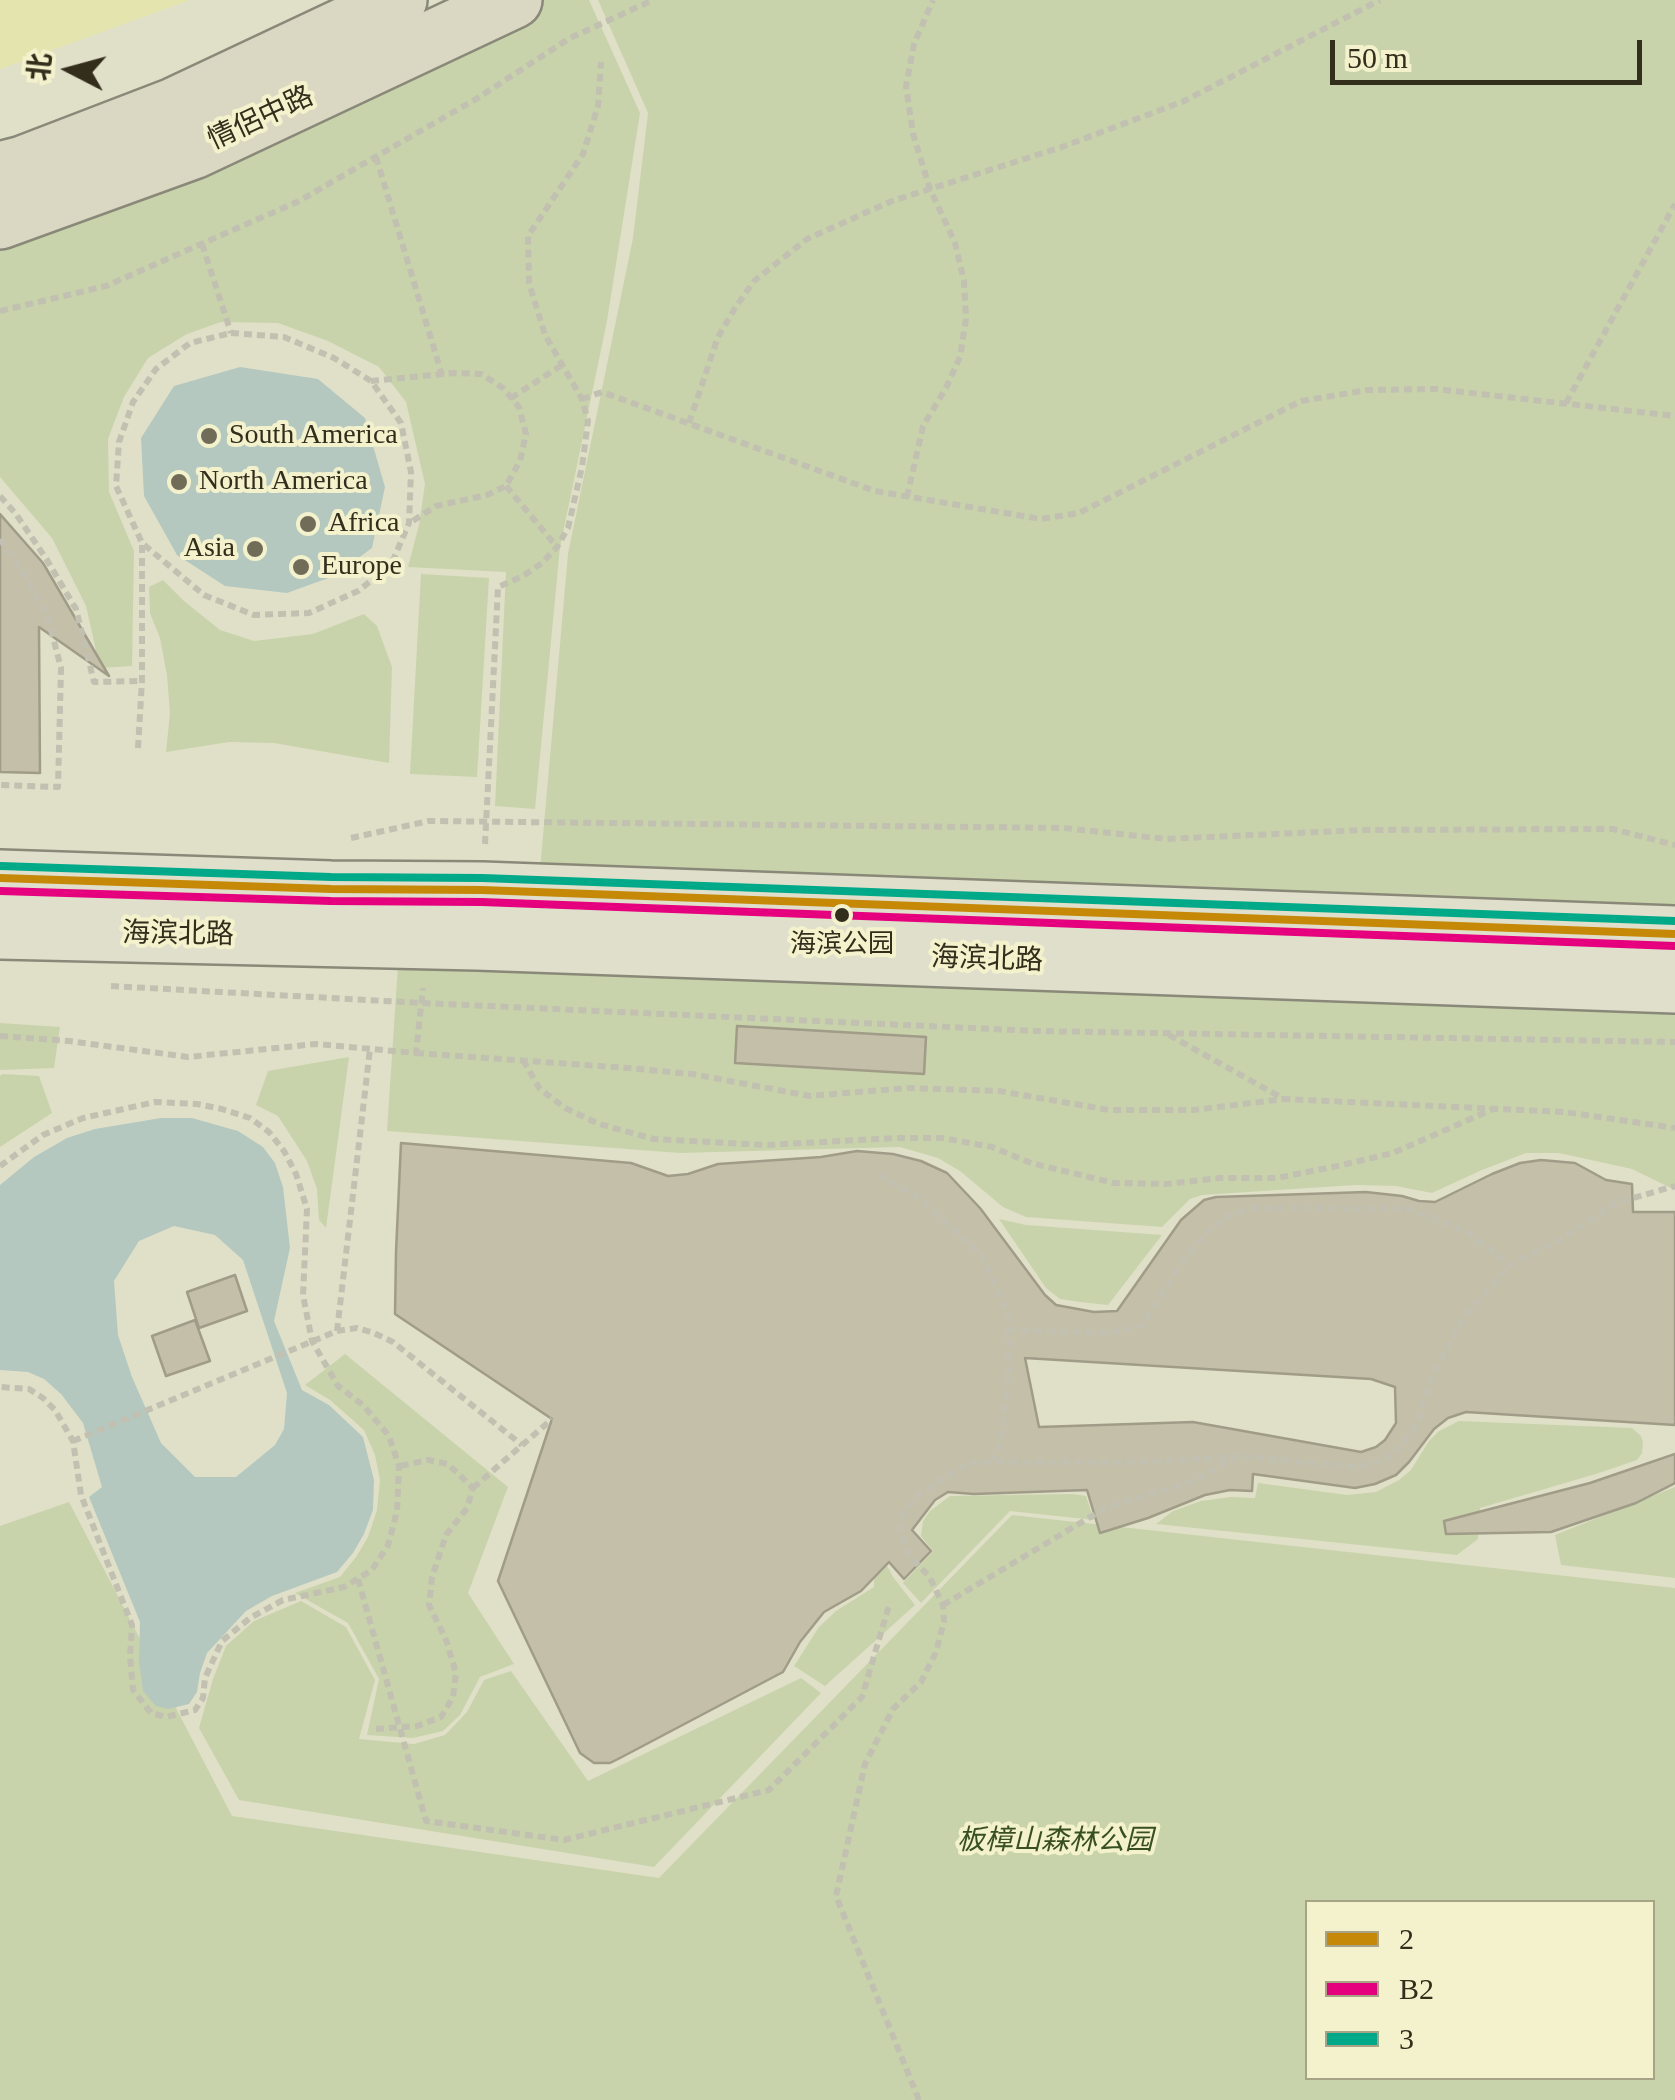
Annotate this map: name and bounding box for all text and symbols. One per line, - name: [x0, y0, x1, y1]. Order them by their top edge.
- north arrow: [20, 20, 120, 120]
- scale bar: [1335, 20, 1648, 82]
- text: 50 m: [1347, 41, 1408, 74]
- text: 北: [23, 51, 57, 82]
- street label: 情侶中路: [203, 80, 319, 158]
- place label: South America: [229, 419, 398, 453]
- marker: South America: [198, 425, 220, 447]
- place label: North America: [199, 465, 368, 499]
- marker: North America: [168, 471, 190, 493]
- place label: Africa: [328, 507, 400, 541]
- marker: Africa: [297, 513, 319, 535]
- place label: Asia: [184, 532, 235, 566]
- marker: Asia: [244, 538, 266, 560]
- place label: Europe: [321, 550, 402, 584]
- marker: Europe: [290, 556, 312, 578]
- marker: 海滨公园: [832, 905, 852, 925]
- street label: 海滨北路: [122, 917, 234, 953]
- place label: 海滨公园: [790, 929, 894, 961]
- street label: 海滨北路: [930, 941, 1044, 979]
- park label: 板樟山森林公园: [957, 1825, 1153, 1859]
- legend: [1305, 1900, 1655, 2080]
- text: 2: [1399, 1922, 1414, 1955]
- text: B2: [1399, 1972, 1434, 2005]
- text: 3: [1399, 2022, 1414, 2055]

